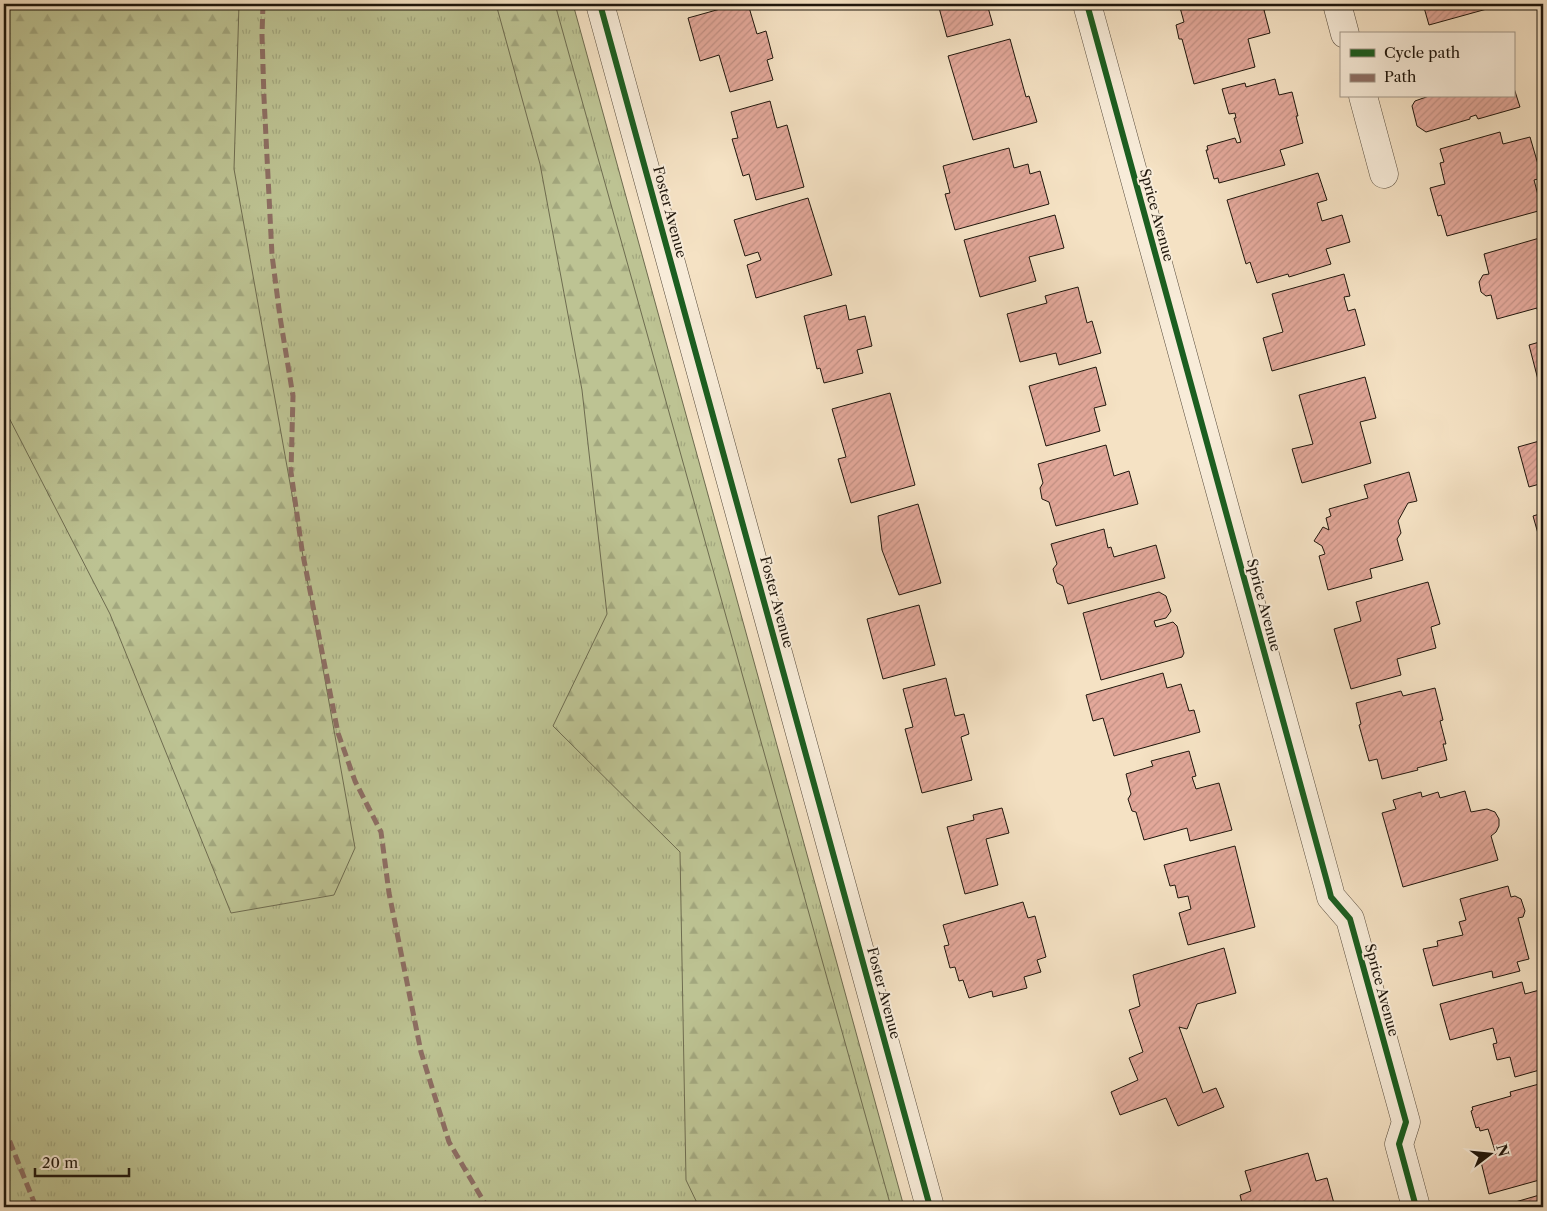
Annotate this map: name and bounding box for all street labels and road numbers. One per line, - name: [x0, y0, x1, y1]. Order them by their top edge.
- street label: Foster Avenue: [649, 164, 691, 260]
- street label: Sprice Avenue: [1136, 167, 1178, 263]
- street label: Foster Avenue: [756, 554, 798, 650]
- street label: Sprice Avenue: [1243, 557, 1285, 653]
- street label: Sprice Avenue: [1361, 942, 1403, 1038]
- street label: Foster Avenue: [863, 945, 905, 1041]

